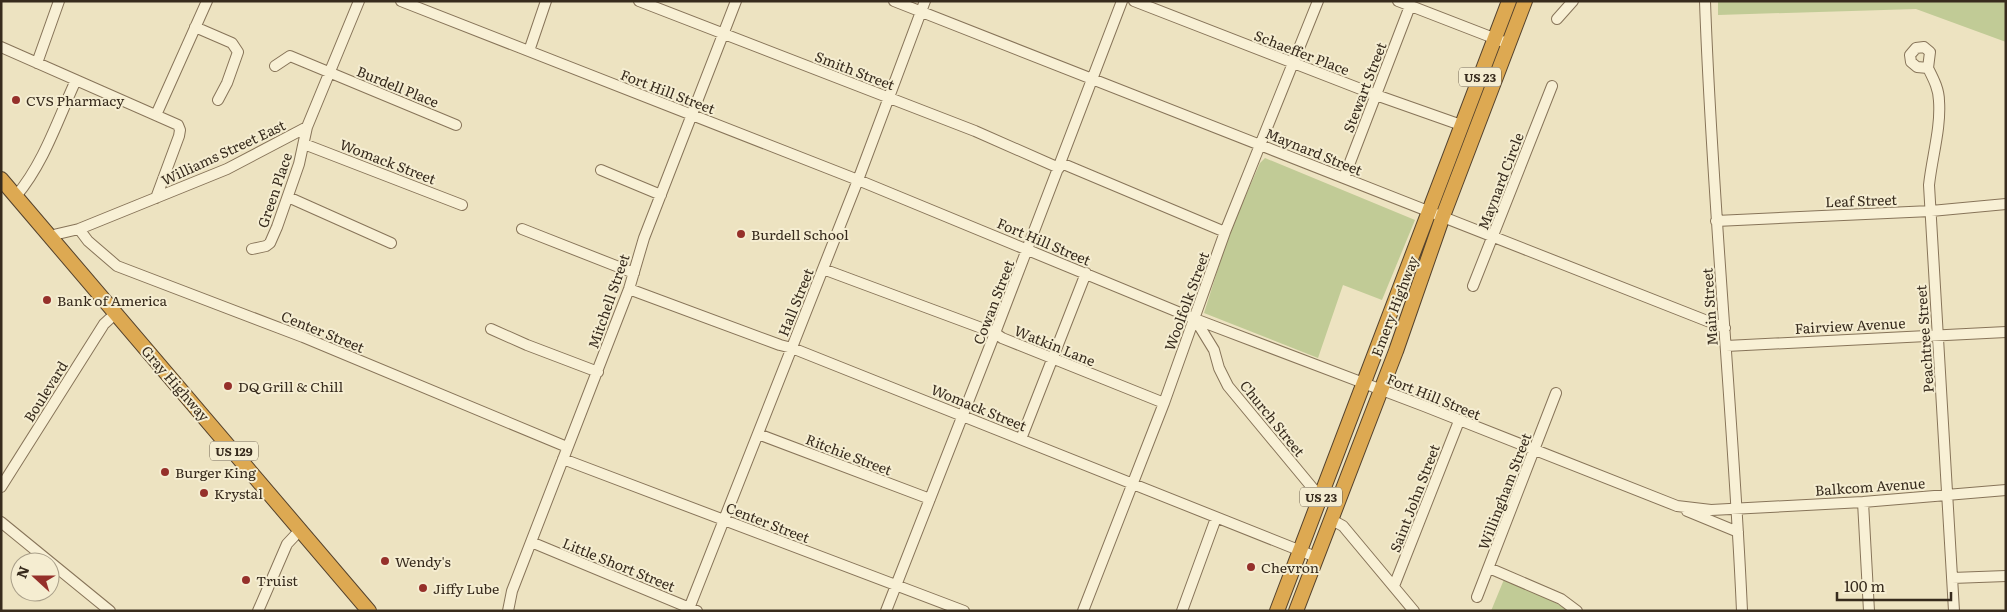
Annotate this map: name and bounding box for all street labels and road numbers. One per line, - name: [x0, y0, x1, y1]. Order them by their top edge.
- street label: Schaeffer Place: [1252, 25, 1352, 79]
- street label: Stewart Street: [1338, 39, 1391, 135]
- street label: Smith Street: [812, 46, 898, 95]
- street label: Burdell Place: [354, 60, 442, 112]
- street label: Fort Hill Street: [618, 64, 719, 118]
- road number: US 23: [1459, 68, 1501, 86]
- street label: Williams Street East: [158, 114, 289, 190]
- street label: Maynard Street: [1262, 122, 1366, 180]
- street label: Maynard Circle: [1472, 129, 1528, 233]
- street label: Womack Street: [337, 133, 439, 189]
- street label: Green Place: [252, 150, 296, 230]
- street label: Leaf Street: [1825, 189, 1898, 211]
- street label: Fort Hill Street: [994, 212, 1094, 270]
- street label: Woolfolk Street: [1159, 248, 1213, 353]
- street label: Mitchell Street: [582, 251, 634, 351]
- street label: Emery Highway: [1366, 252, 1423, 359]
- street label: Cowan Street: [968, 256, 1018, 347]
- street label: Hall Street: [772, 265, 818, 339]
- street label: Main Street: [1696, 267, 1722, 347]
- street label: Peachtree Street: [1910, 284, 1938, 394]
- street label: Center Street: [278, 305, 368, 357]
- street label: Fairview Avenue: [1794, 312, 1906, 338]
- street label: Watkin Lane: [1011, 320, 1099, 370]
- street label: Gray Highway: [138, 341, 215, 426]
- street label: Boulevard: [18, 356, 72, 425]
- street label: Fort Hill Street: [1384, 368, 1484, 424]
- street label: Church Street: [1236, 376, 1310, 461]
- street label: Womack Street: [928, 379, 1030, 435]
- street label: Ritchie Street: [803, 428, 895, 480]
- street label: Willingham Street: [1472, 429, 1536, 552]
- street label: Saint John Street: [1384, 441, 1444, 555]
- road number: US 129: [210, 442, 258, 461]
- street label: Balkcom Avenue: [1814, 472, 1926, 500]
- road number: US 23: [1300, 488, 1342, 507]
- street label: Center Street: [723, 497, 813, 547]
- street label: Little Short Street: [560, 532, 679, 596]

